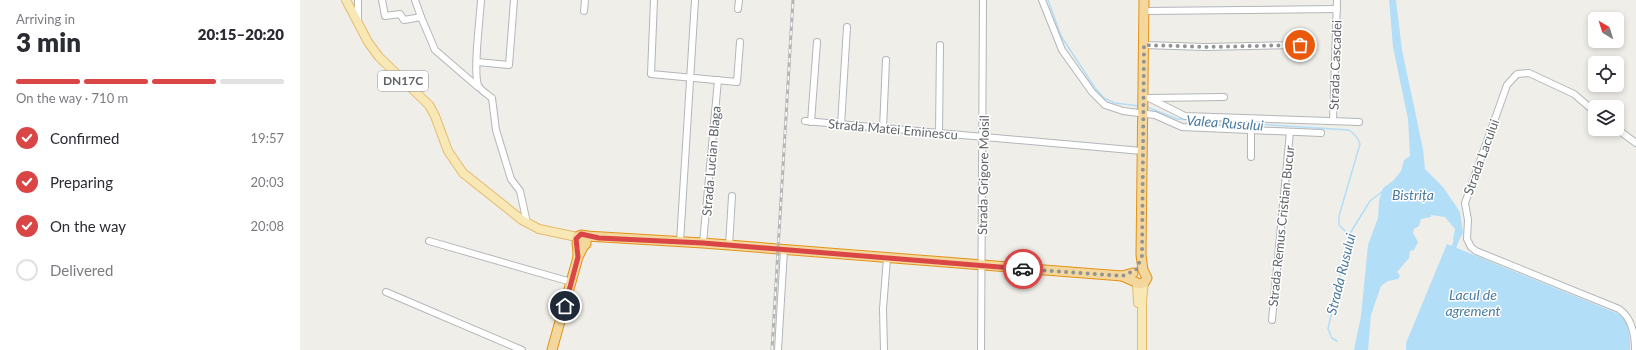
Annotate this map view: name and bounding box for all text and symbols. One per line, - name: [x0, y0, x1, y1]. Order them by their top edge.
- text: Arriving in: [16, 11, 75, 27]
- north arrow: [1588, 12, 1624, 48]
- map controls: [1588, 12, 1624, 136]
- street label: Strada Cascadei: [1325, 20, 1345, 110]
- text: 20:15–20:20: [198, 25, 284, 43]
- text: 3 min: [16, 26, 81, 58]
- pin: [1283, 28, 1317, 62]
- icon: bag: [1289, 34, 1311, 56]
- button: locate: [1588, 56, 1624, 92]
- road number: DN17C: [378, 71, 428, 91]
- text: On the way · 710 m: [16, 90, 128, 106]
- button: layers: [1588, 100, 1624, 136]
- street label: Strada Lucian Blaga: [698, 105, 724, 217]
- water label: Valea Rusului: [1186, 111, 1265, 134]
- street label: Strada Matei Eminescu: [827, 115, 959, 143]
- street label: Strada Grigore Moisil: [974, 115, 992, 235]
- street label: Strada Lacului: [1460, 117, 1502, 197]
- icon: check: [16, 127, 38, 149]
- text: Confirmed: [50, 129, 119, 147]
- text: 19:57: [251, 130, 284, 146]
- street label: Strada Remus Cristian Bucur: [1265, 144, 1297, 307]
- icon: check: [16, 171, 38, 193]
- text: Preparing: [50, 173, 113, 191]
- text: 20:03: [251, 174, 284, 190]
- water label: Bistrița: [1392, 186, 1434, 203]
- icon: check: [16, 215, 38, 237]
- text: On the way: [50, 217, 126, 235]
- text: 20:08: [251, 218, 284, 234]
- water label: Strada Rusului: [1322, 231, 1359, 316]
- courier: [1003, 249, 1043, 289]
- icon: car: [1012, 258, 1034, 280]
- text: Delivered: [50, 261, 113, 279]
- water label: Lacul de agrement: [1445, 286, 1501, 319]
- pin: [548, 289, 582, 323]
- icon: home: [554, 295, 576, 317]

